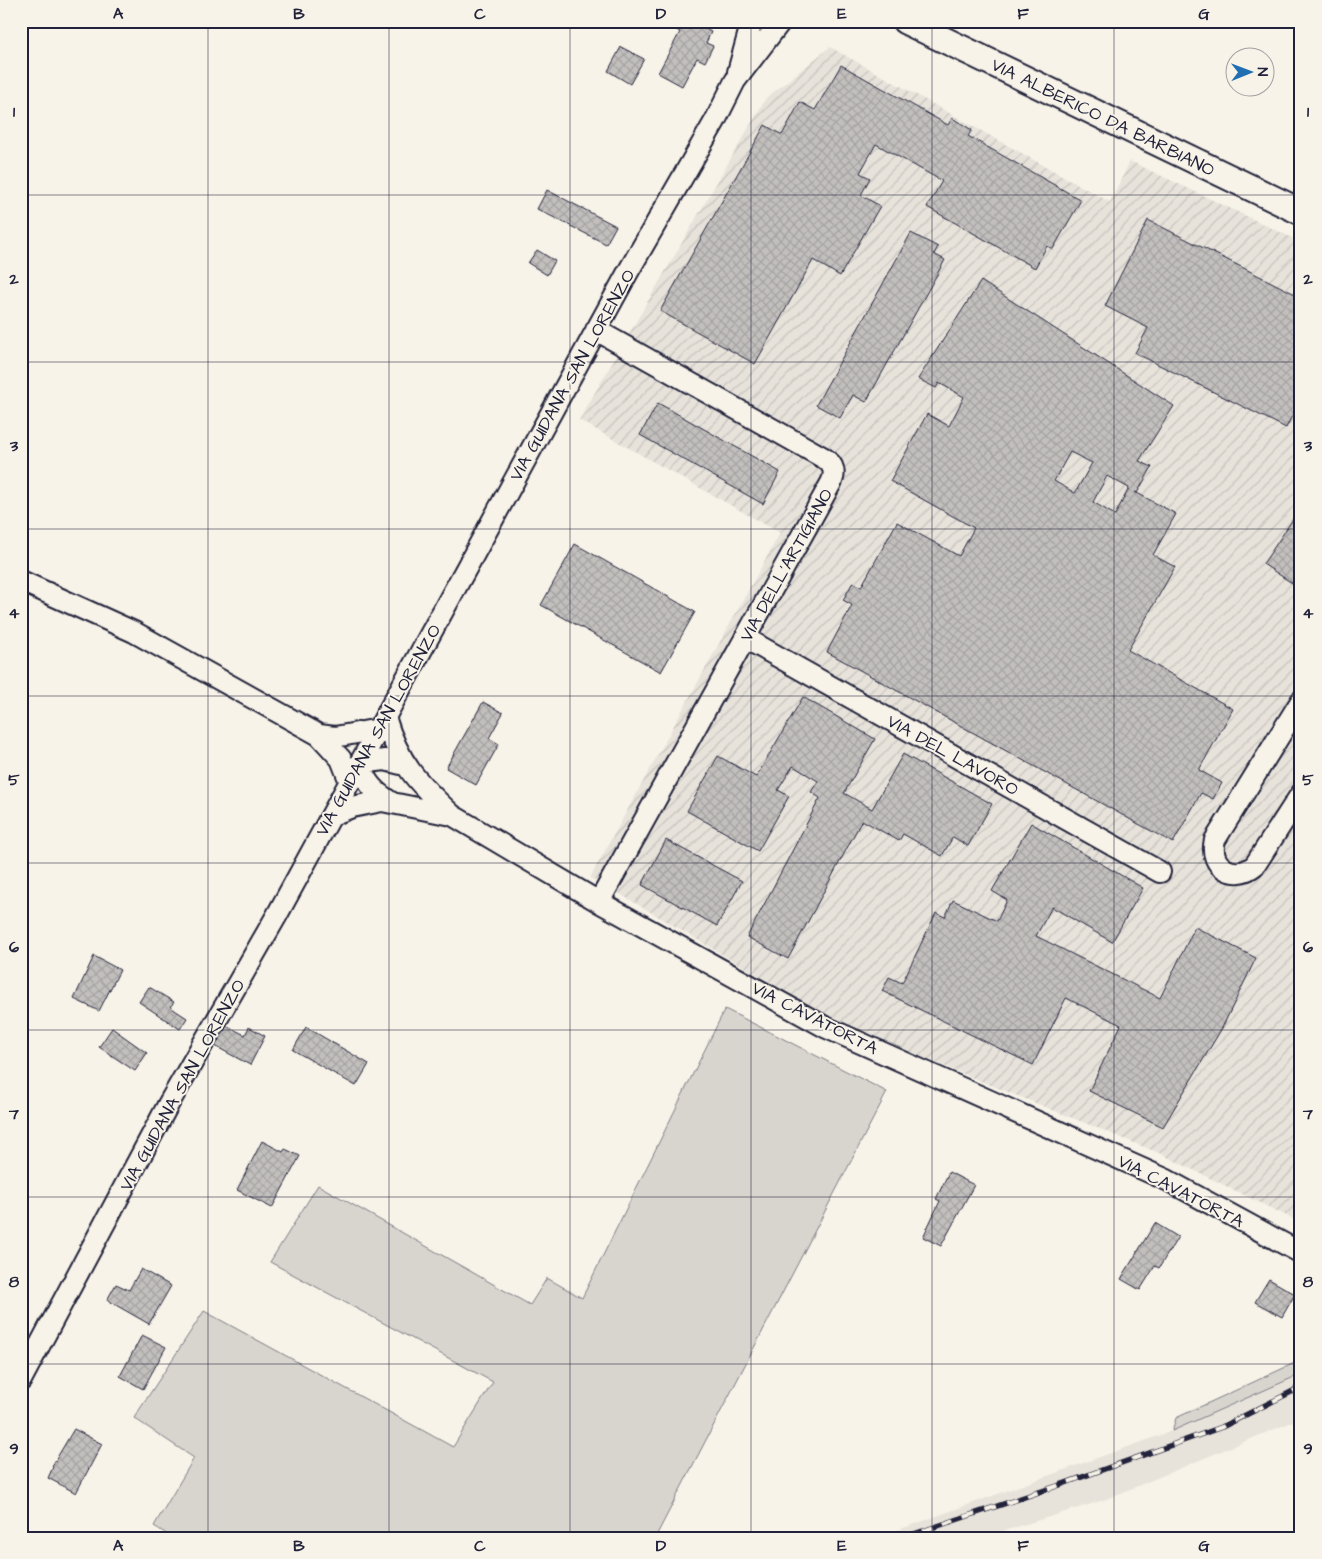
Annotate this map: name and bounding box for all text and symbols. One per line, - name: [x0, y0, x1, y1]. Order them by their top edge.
- text: A: [113, 3, 124, 25]
- text: B: [293, 3, 305, 25]
- text: C: [474, 3, 486, 25]
- text: D: [656, 3, 667, 25]
- text: E: [837, 3, 847, 25]
- text: F: [1017, 3, 1029, 25]
- text: G: [1198, 3, 1210, 25]
- north arrow: [1224, 48, 1274, 98]
- street label: VIA ALBERICO DA BARBIANO: [987, 52, 1219, 183]
- text: N: [1252, 67, 1272, 77]
- text: 1: [13, 101, 16, 123]
- text: 1: [1307, 101, 1310, 123]
- street label: VIA GUIDANA SAN LORENZO: [504, 265, 641, 486]
- text: 2: [8, 268, 19, 290]
- text: 2: [1302, 268, 1313, 290]
- text: 3: [9, 435, 19, 457]
- text: 3: [1303, 435, 1313, 457]
- street label: VIA DELL'ARTIGIANO: [734, 484, 839, 646]
- text: 4: [9, 602, 20, 624]
- text: 4: [1303, 602, 1314, 624]
- street label: VIA GUIDANA SAN LORENZO: [310, 620, 447, 841]
- street label: VIA DEL LAVORO: [882, 709, 1023, 802]
- text: 5: [8, 769, 20, 791]
- text: 5: [1302, 769, 1314, 791]
- text: 6: [9, 936, 19, 958]
- text: 6: [1303, 936, 1313, 958]
- street label: VIA GUIDANA SAN LORENZO: [114, 975, 251, 1196]
- street label: VIA CAVATORTA: [747, 976, 883, 1061]
- text: 7: [8, 1103, 19, 1125]
- text: 7: [1302, 1103, 1313, 1125]
- street label: VIA CAVATORTA: [1113, 1149, 1249, 1234]
- text: 8: [9, 1271, 20, 1293]
- text: 8: [1303, 1271, 1314, 1293]
- text: 9: [9, 1438, 19, 1460]
- text: 9: [1303, 1438, 1313, 1460]
- text: A: [113, 1535, 124, 1557]
- text: B: [293, 1535, 305, 1557]
- text: C: [474, 1535, 486, 1557]
- text: D: [656, 1535, 667, 1557]
- text: E: [837, 1535, 847, 1557]
- text: F: [1017, 1535, 1029, 1557]
- text: G: [1198, 1535, 1210, 1557]

